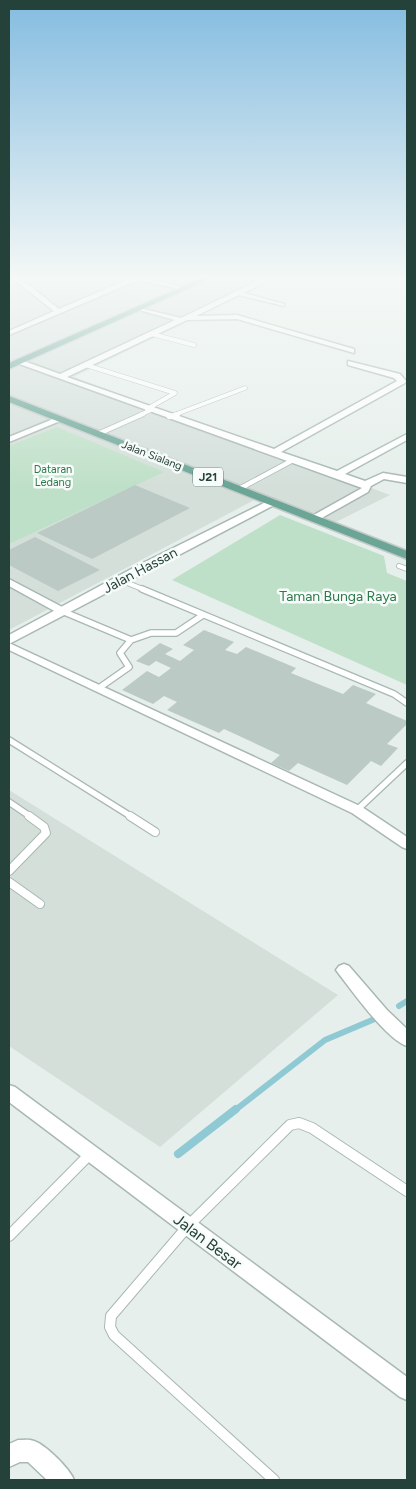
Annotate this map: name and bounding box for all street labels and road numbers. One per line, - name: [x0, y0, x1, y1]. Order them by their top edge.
- street label: Jalan Sialang: [120, 438, 184, 473]
- road number: J21: [193, 468, 223, 487]
- street label: Jalan Hassan: [100, 544, 180, 597]
- street label: Jalan Besar: [170, 1210, 246, 1274]

